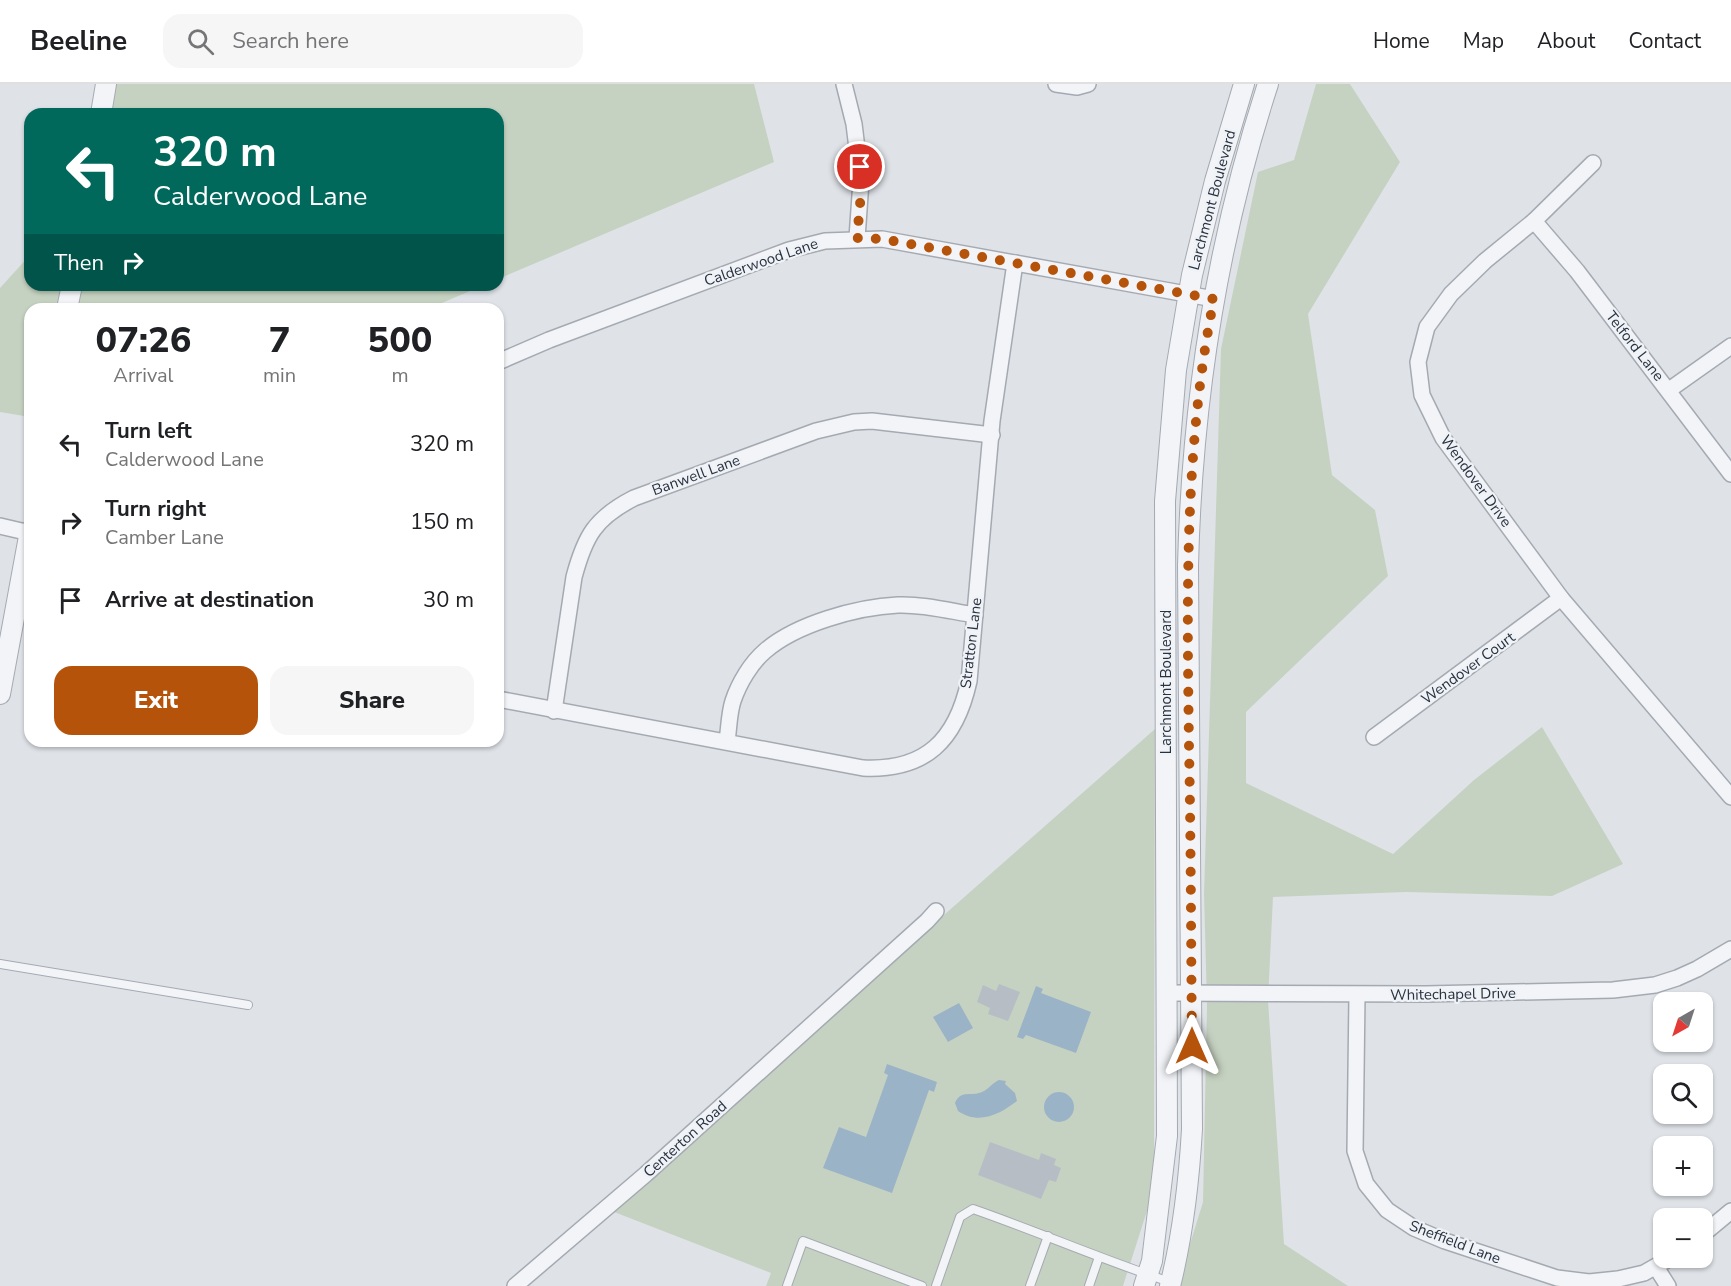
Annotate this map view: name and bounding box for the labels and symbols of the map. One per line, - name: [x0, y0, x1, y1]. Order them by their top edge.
- street label: Larchmont Boulevard: [1184, 128, 1240, 272]
- pin: [834, 141, 885, 192]
- street label: Calderwood Lane: [701, 233, 821, 291]
- street label: Telford Lane: [1601, 307, 1669, 385]
- street label: Wendover Drive: [1436, 431, 1516, 531]
- street label: Banwell Lane: [649, 450, 743, 500]
- street label: Stratton Lane: [956, 596, 986, 689]
- street label: Larchmont Boulevard: [1156, 610, 1176, 754]
- street label: Wendover Court: [1417, 627, 1519, 709]
- street label: Whitechapel Drive: [1390, 983, 1516, 1005]
- north arrow: [1653, 992, 1713, 1052]
- position arrow: [1160, 1014, 1224, 1078]
- street label: Centerton Road: [639, 1096, 731, 1182]
- street label: Sheffield Lane: [1406, 1215, 1504, 1269]

